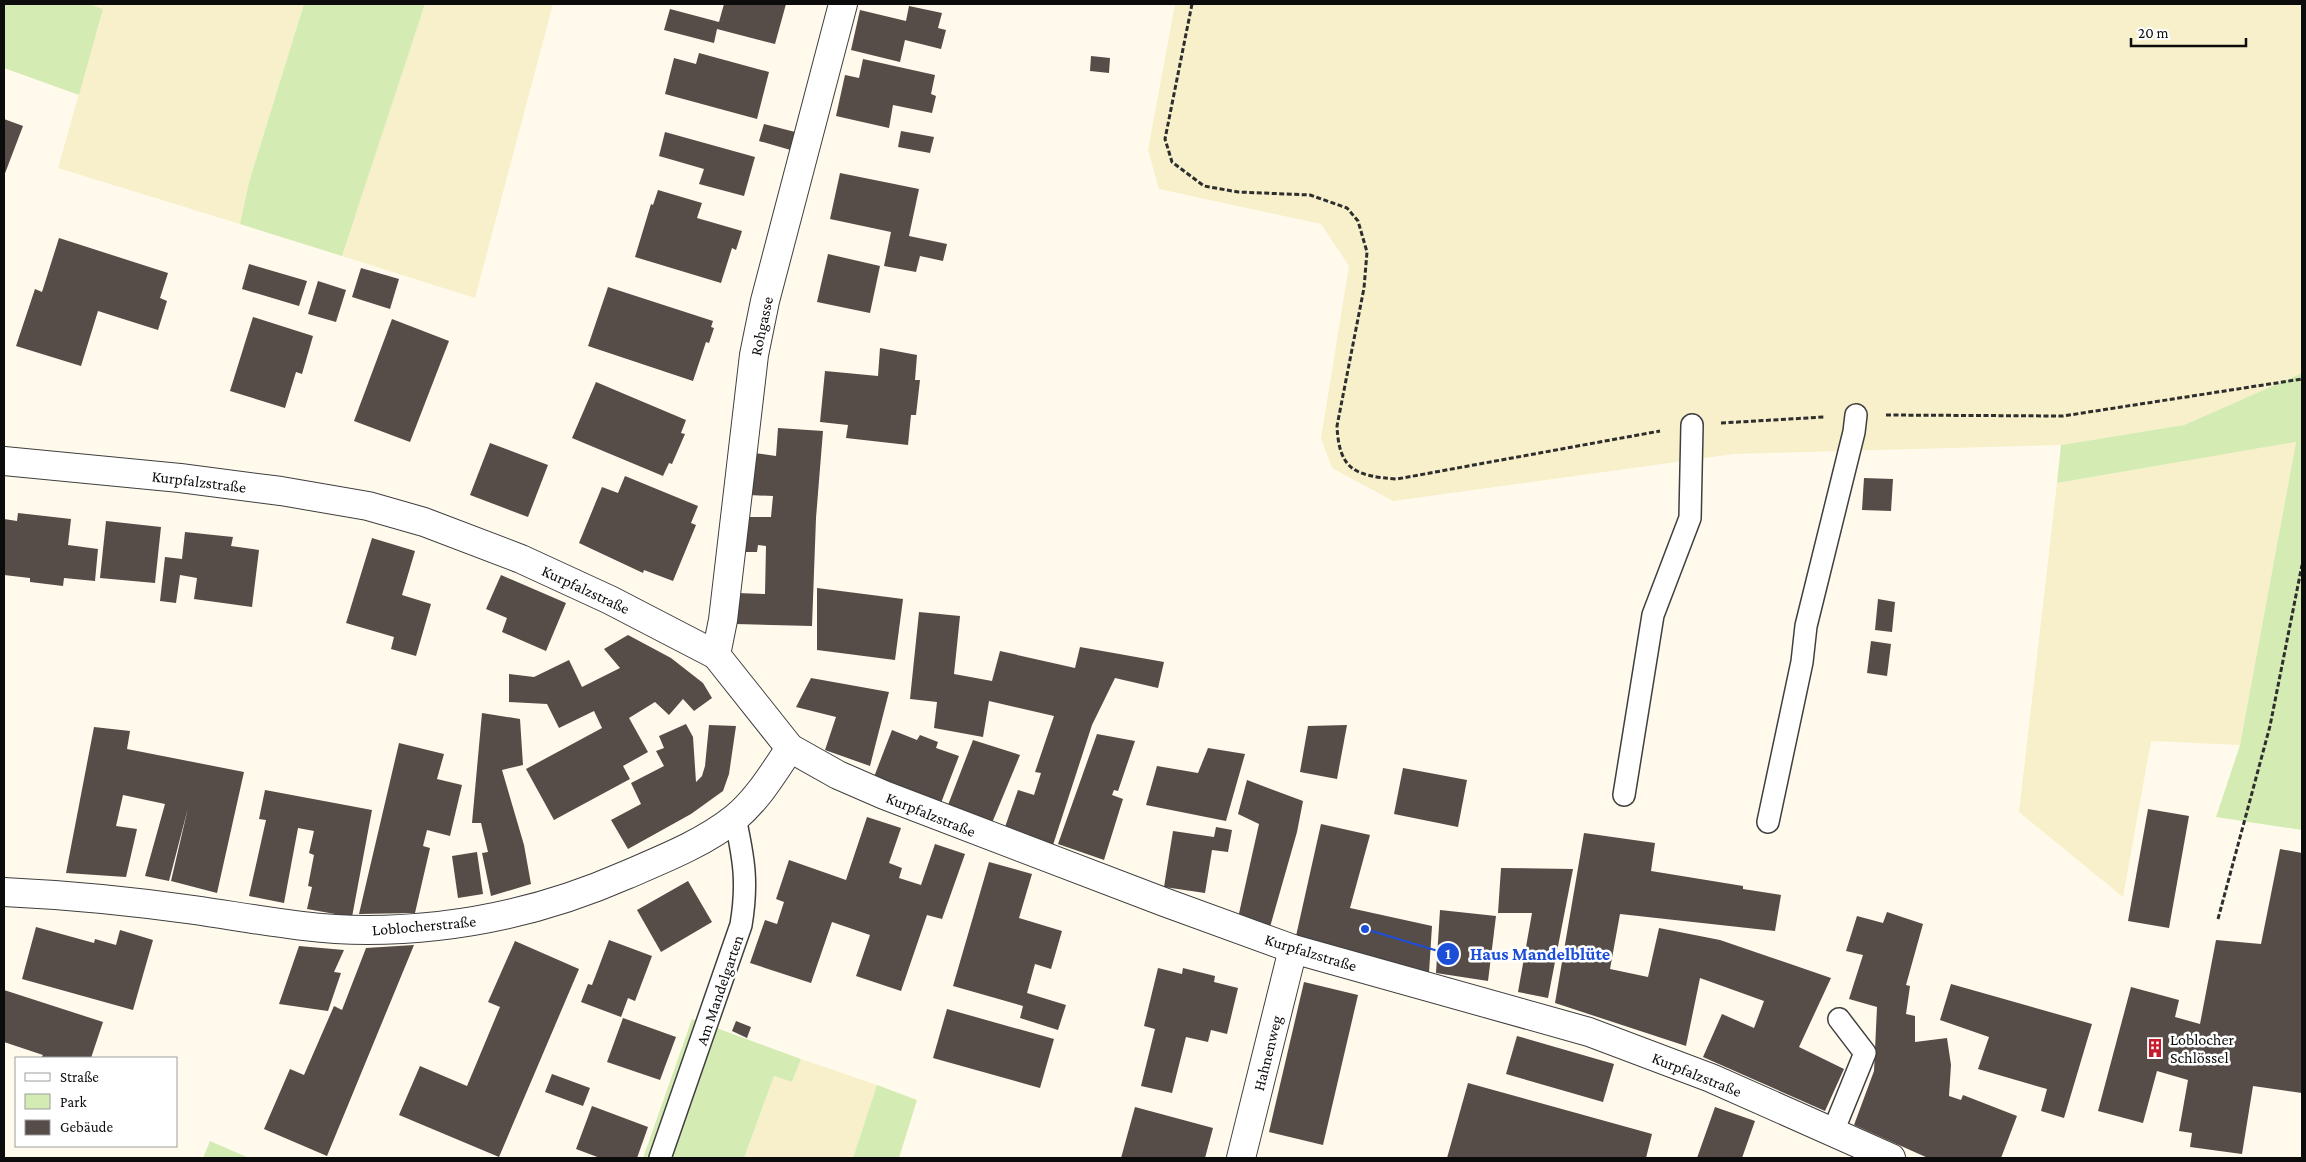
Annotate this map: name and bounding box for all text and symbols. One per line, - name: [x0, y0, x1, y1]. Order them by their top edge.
- scale bar: [2131, 15, 2246, 47]
- text: 20 m: [2138, 25, 2169, 41]
- street label: Rohgasse: [747, 295, 777, 357]
- street label: Kurpfalzstraße: [151, 467, 247, 497]
- street label: Kurpfalzstraße: [539, 562, 632, 618]
- street label: Kurpfalzstraße: [883, 789, 978, 841]
- street label: Loblocherstraße: [371, 912, 477, 939]
- street label: Kurpfalzstraße: [1263, 930, 1359, 975]
- street label: Am Mandelgarten: [693, 932, 747, 1048]
- callout: Haus Mandelblüte: [1435, 937, 1620, 970]
- text: Haus Mandelblüte: [1470, 944, 1610, 964]
- text: 1: [1445, 946, 1451, 962]
- street label: Hahnenweg: [1250, 1013, 1286, 1093]
- place label: Loblocher Schlössel: [2170, 1031, 2234, 1066]
- building icon: Loblocher Schlössel: [2144, 1037, 2166, 1059]
- street label: Kurpfalzstraße: [1649, 1049, 1744, 1101]
- legend: [15, 1057, 178, 1147]
- text: Straße: [60, 1069, 99, 1085]
- text: Park: [60, 1094, 87, 1110]
- text: Gebäude: [60, 1119, 114, 1135]

